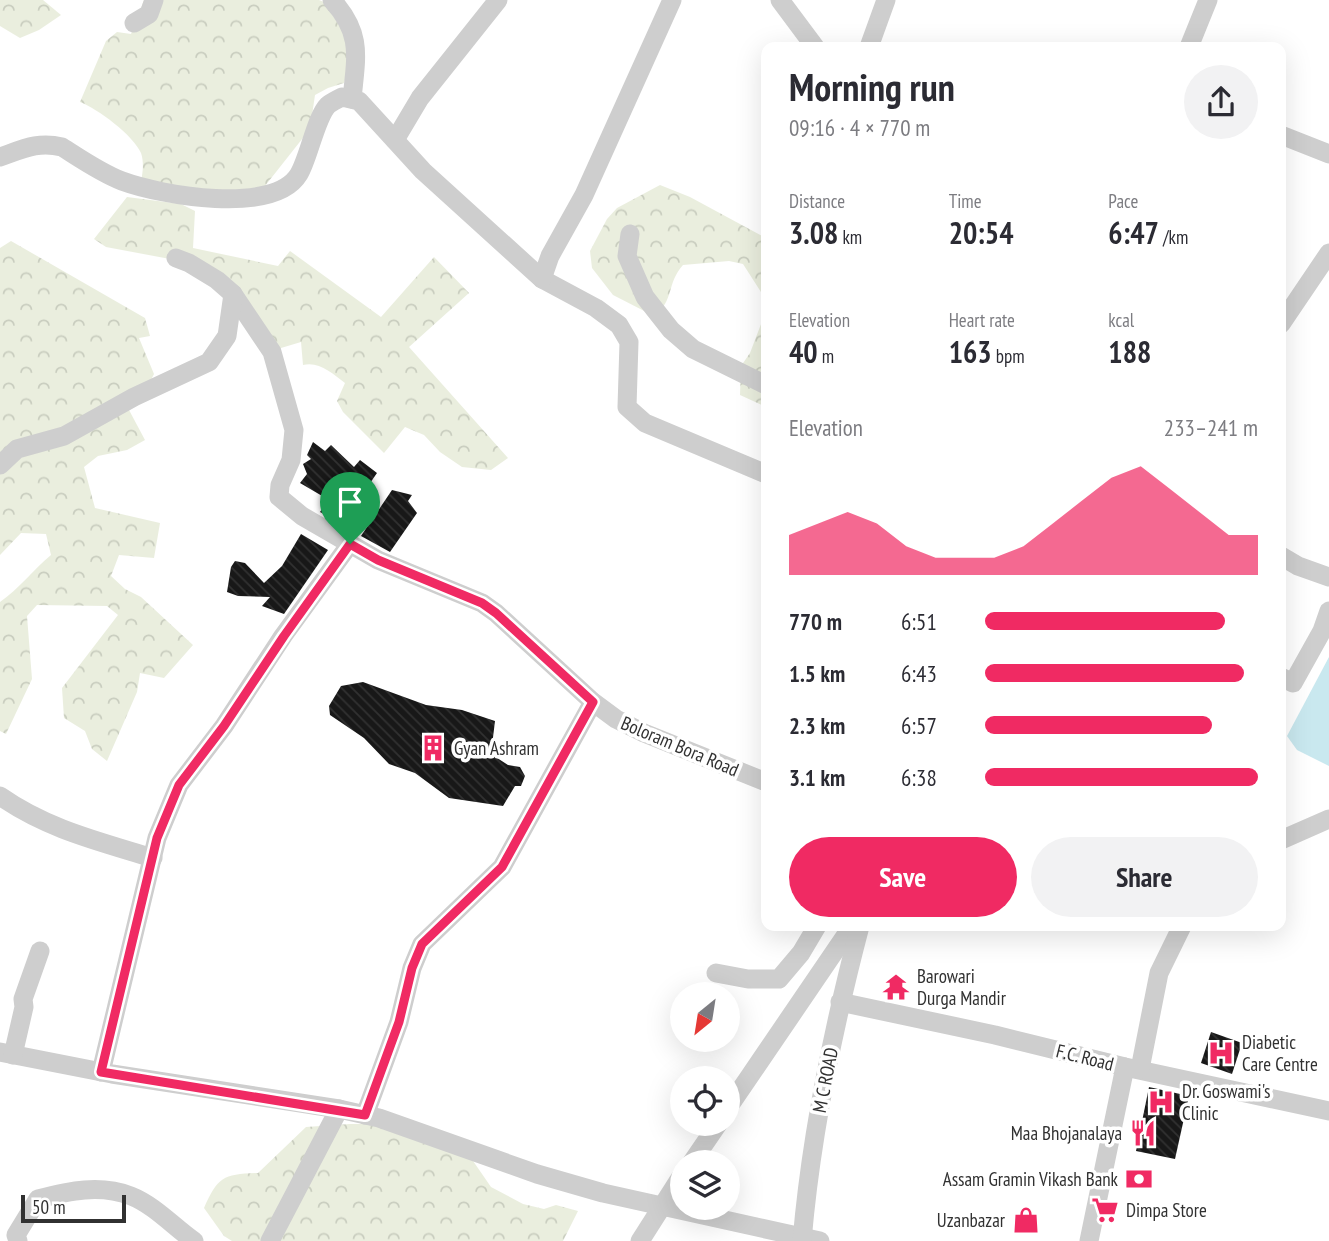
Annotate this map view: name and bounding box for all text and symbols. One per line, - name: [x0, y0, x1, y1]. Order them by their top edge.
- text: Morning run: [789, 62, 955, 111]
- button: share: [1184, 65, 1258, 139]
- text: 09:16 · 4 × 770 m: [789, 113, 930, 142]
- text: Distance: [789, 189, 845, 213]
- text: Time: [949, 189, 982, 213]
- text: Pace: [1108, 189, 1138, 213]
- text: 3.08: [789, 213, 838, 252]
- text: 20:54: [949, 213, 1014, 252]
- text: 6:47: [1108, 213, 1159, 252]
- text: km: [838, 225, 862, 249]
- text: /km: [1159, 225, 1188, 249]
- text: Elevation: [789, 308, 850, 332]
- text: Heart rate: [949, 308, 1015, 332]
- text: kcal: [1108, 308, 1134, 332]
- text: 40: [789, 332, 818, 371]
- text: 163: [949, 332, 992, 371]
- text: 188: [1108, 332, 1151, 371]
- text: m: [818, 344, 834, 368]
- text: bpm: [992, 344, 1025, 368]
- text: Elevation: [789, 413, 863, 442]
- text: 233–241 m: [1164, 413, 1258, 442]
- pin: [320, 472, 380, 544]
- icon: arrive: [331, 483, 369, 521]
- text: 770 m: [789, 607, 842, 636]
- text: 6:51: [901, 607, 937, 636]
- text: 1.5 km: [789, 659, 845, 688]
- text: 6:43: [901, 659, 937, 688]
- street label: Boloram Bora Road: [618, 710, 742, 782]
- text: 2.3 km: [789, 711, 845, 740]
- text: 6:57: [901, 711, 937, 740]
- building icon: Gyan Ashram: [418, 733, 448, 763]
- place label: Gyan Ashram: [454, 736, 539, 760]
- text: 3.1 km: [789, 763, 845, 792]
- text: 6:38: [901, 763, 937, 792]
- button: Save: [789, 837, 1017, 917]
- button: Share: [1031, 837, 1258, 917]
- place label: Barowari Durga Mandir: [917, 964, 1007, 1010]
- temple icon: Barowari Durga Mandir: [881, 972, 911, 1002]
- north arrow: [670, 982, 740, 1052]
- map controls: [670, 982, 740, 1220]
- place label: Diabetic Care Centre: [1242, 1030, 1318, 1076]
- street label: F.C. Road: [1054, 1038, 1116, 1076]
- hospital icon: Diabetic Care Centre: [1206, 1038, 1236, 1068]
- street label: M C ROAD: [807, 1045, 843, 1115]
- button: locate: [670, 1066, 740, 1136]
- place label: Dr. Goswami's Clinic: [1182, 1079, 1271, 1125]
- hospital icon: Dr. Goswami's Clinic: [1146, 1087, 1176, 1117]
- restaurant icon: Maa Bhojanalaya: [1128, 1118, 1158, 1148]
- place label: Maa Bhojanalaya: [1011, 1121, 1122, 1145]
- button: layers: [670, 1150, 740, 1220]
- bank icon: Assam Gramin Vikash Bank: [1124, 1164, 1154, 1194]
- place label: Assam Gramin Vikash Bank: [943, 1167, 1119, 1191]
- scale bar: [21, 1192, 126, 1224]
- text: 50 m: [32, 1195, 66, 1219]
- supermarket icon: Dimpa Store: [1090, 1195, 1120, 1225]
- place label: Dimpa Store: [1126, 1198, 1207, 1222]
- shop icon: Uzanbazar: [1011, 1205, 1041, 1235]
- place label: Uzanbazar: [937, 1208, 1006, 1232]

